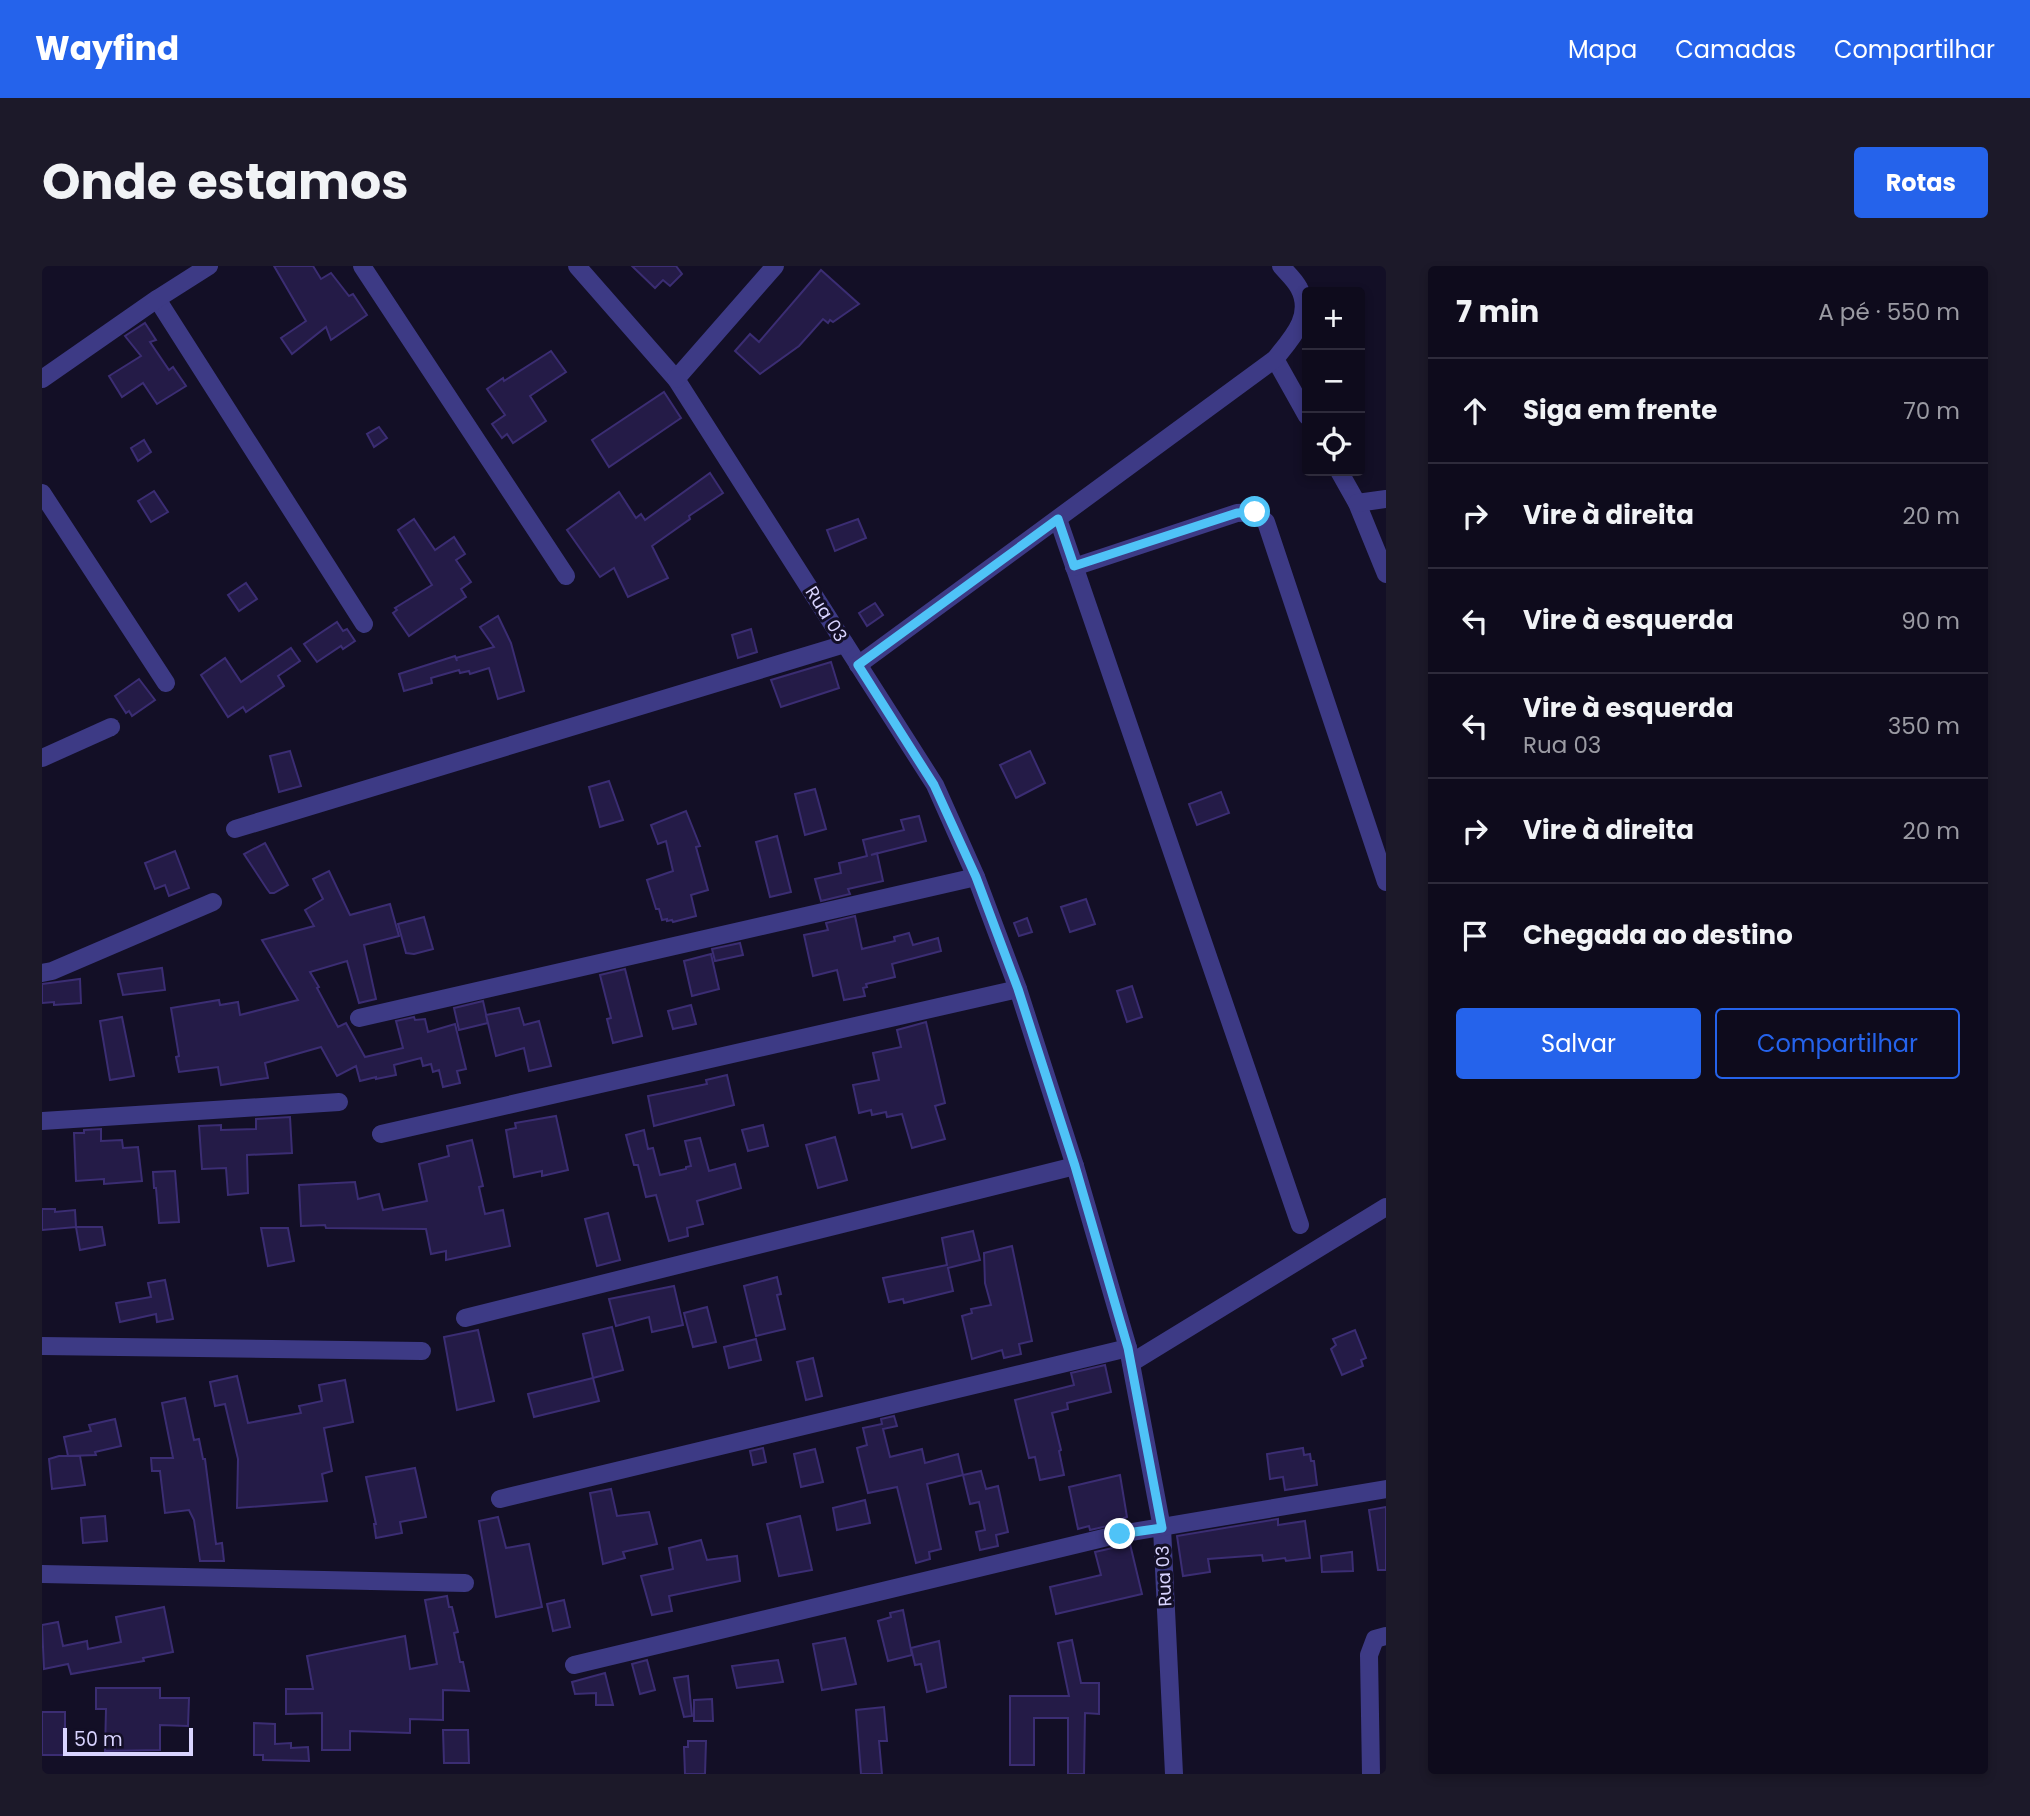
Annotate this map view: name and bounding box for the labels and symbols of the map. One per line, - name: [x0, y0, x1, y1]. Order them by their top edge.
- route start: [1239, 496, 1270, 527]
- street label: Rua 03: [800, 581, 853, 646]
- route end: [1104, 1518, 1135, 1549]
- street label: Rua 03: [1149, 1545, 1178, 1607]
- scale bar: [63, 1725, 192, 1757]

